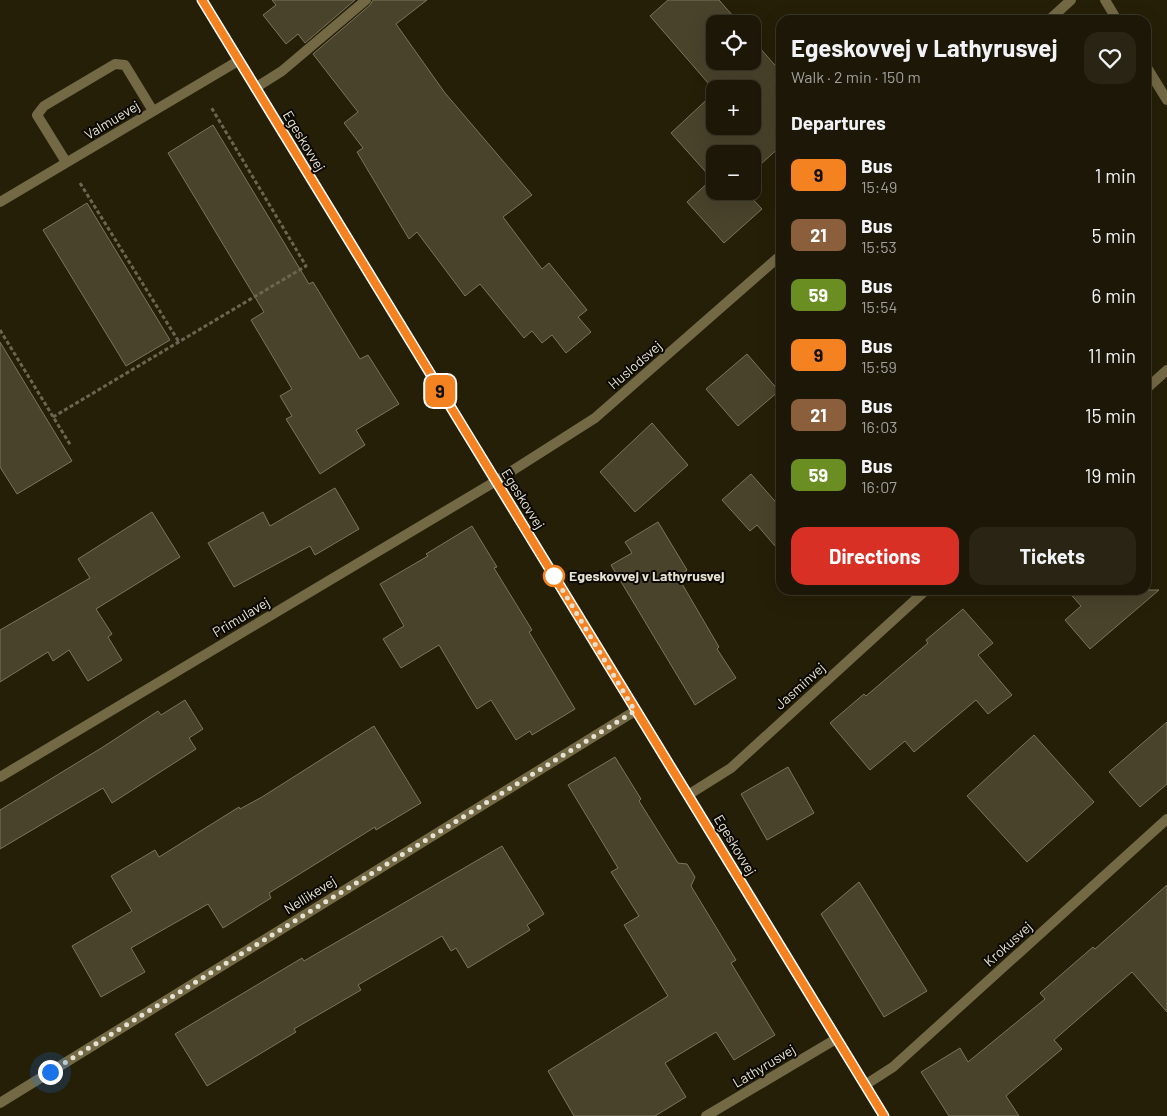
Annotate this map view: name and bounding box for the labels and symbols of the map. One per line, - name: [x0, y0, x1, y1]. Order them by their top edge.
- street label: Valmuevej: [81, 96, 143, 143]
- street label: Egeskovvej: [280, 107, 329, 174]
- street label: Huslodsvej: [604, 337, 665, 393]
- line badge: 9: [424, 375, 456, 407]
- street label: Egeskovvej: [498, 465, 549, 532]
- marker: Egeskovvej v Lathyrusvej: [543, 565, 565, 587]
- place label: Egeskovvej v Lathyrusvej: [569, 567, 724, 584]
- street label: Primulavej: [209, 593, 272, 640]
- street label: Jasminvej: [771, 659, 828, 713]
- street label: Egeskovvej: [711, 811, 760, 878]
- street label: Nellikevej: [281, 872, 339, 917]
- street label: Krokusvej: [980, 917, 1035, 970]
- street label: Lathyrusvej: [729, 1040, 798, 1091]
- your location: [38, 1060, 63, 1085]

